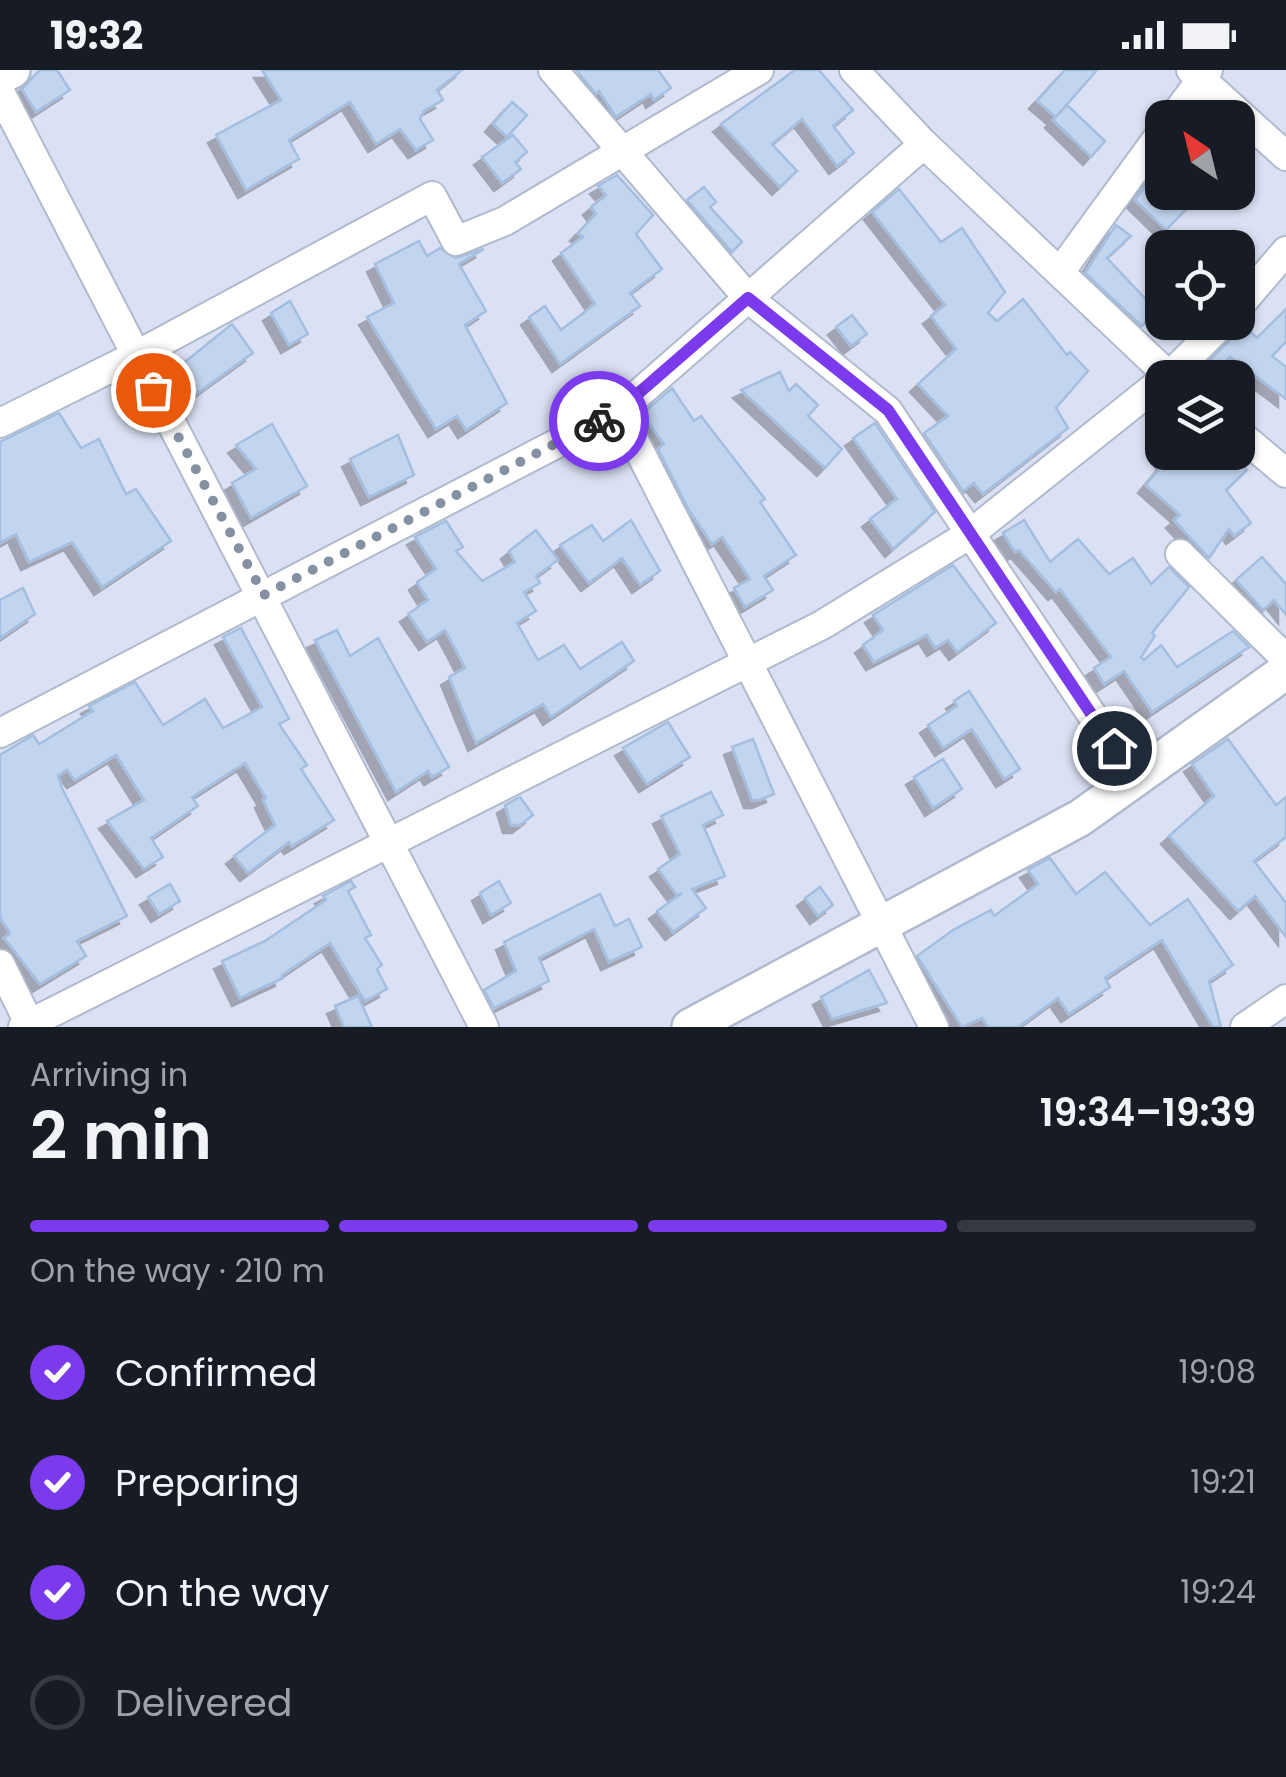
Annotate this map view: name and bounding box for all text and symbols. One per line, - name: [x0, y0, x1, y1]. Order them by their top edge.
- text: 19:32: [50, 9, 143, 62]
- north arrow: [1145, 100, 1255, 210]
- map controls: [1145, 100, 1255, 470]
- button: locate: [1145, 230, 1255, 340]
- pin: [111, 348, 196, 433]
- button: layers: [1145, 360, 1255, 470]
- icon: bag: [126, 363, 181, 418]
- courier: [549, 371, 649, 471]
- icon: bike: [572, 394, 627, 449]
- pin: [1072, 706, 1157, 791]
- icon: home: [1087, 721, 1142, 776]
- text: Arriving in: [30, 1052, 188, 1097]
- text: 19:34–19:39: [1040, 1086, 1256, 1139]
- text: 2 min: [30, 1091, 212, 1182]
- text: On the way · 210 m: [30, 1248, 325, 1293]
- icon: check: [30, 1345, 85, 1400]
- text: Confirmed: [115, 1346, 317, 1399]
- text: 19:08: [1178, 1349, 1256, 1394]
- icon: check: [30, 1455, 85, 1510]
- text: Preparing: [115, 1456, 300, 1509]
- text: 19:21: [1190, 1459, 1256, 1504]
- icon: check: [30, 1565, 85, 1620]
- text: On the way: [115, 1566, 329, 1619]
- text: 19:24: [1180, 1569, 1256, 1614]
- text: Delivered: [115, 1676, 292, 1729]

